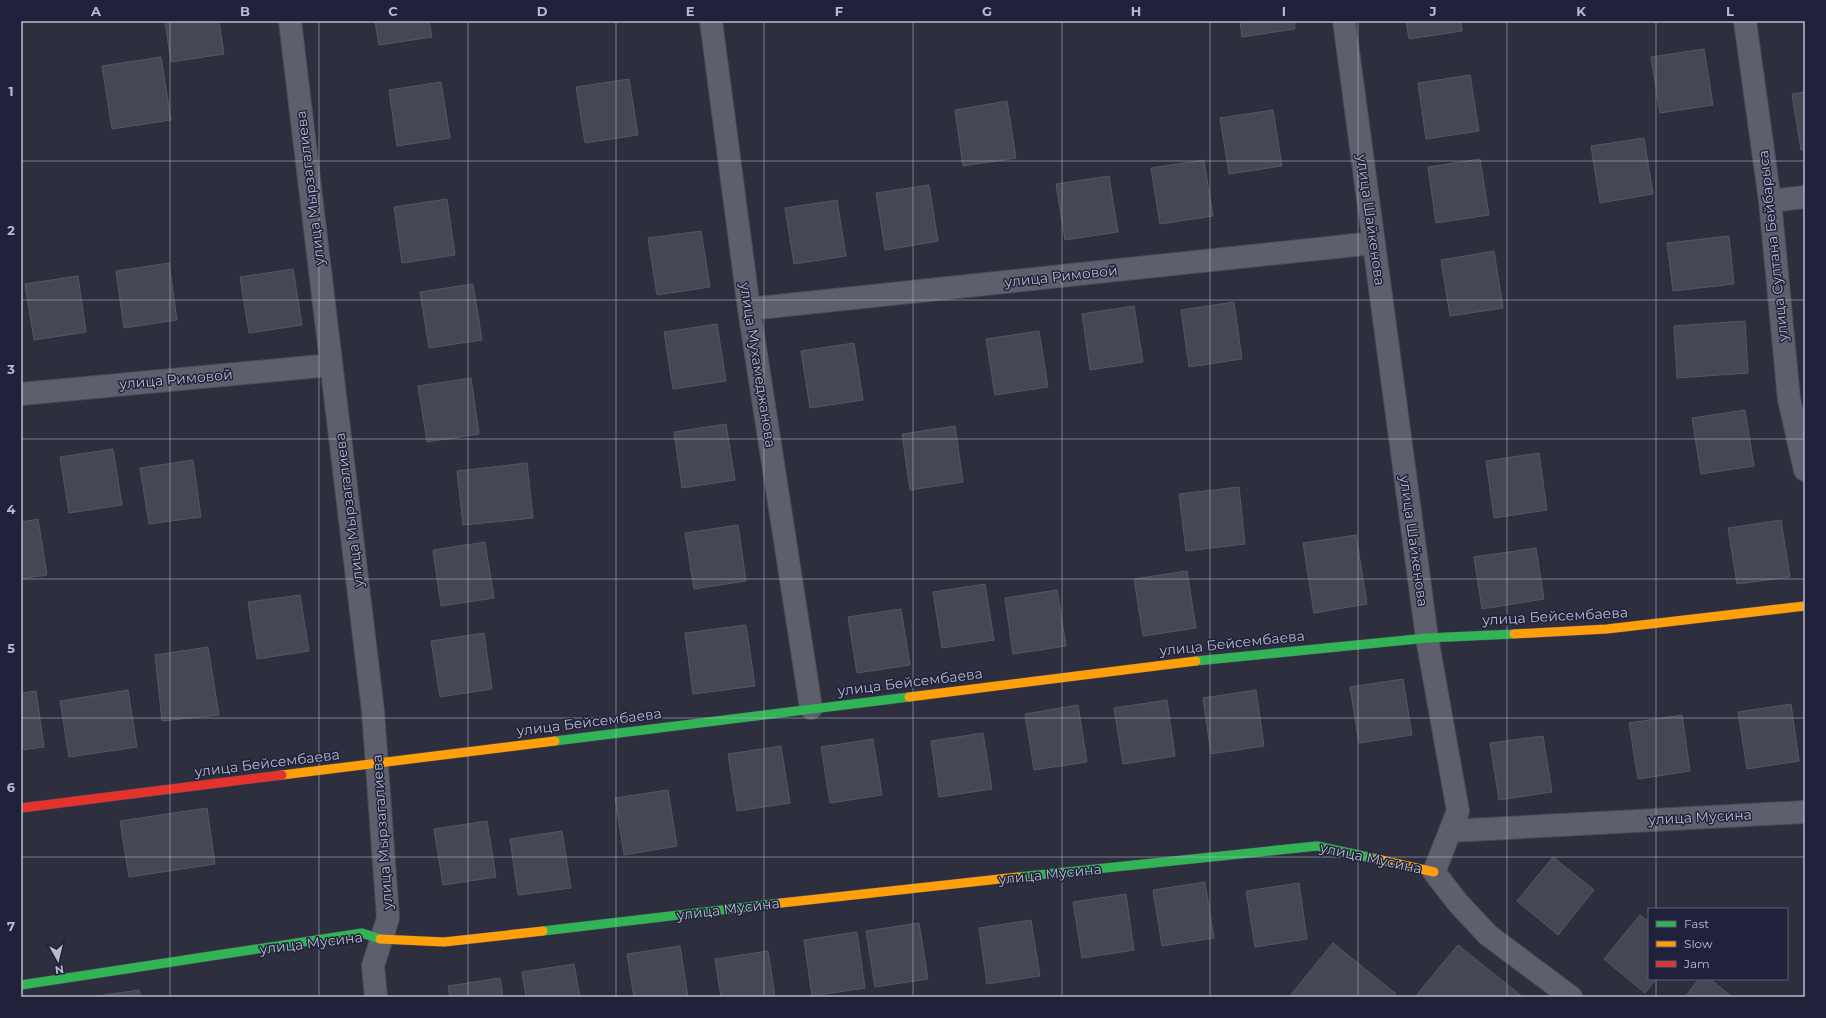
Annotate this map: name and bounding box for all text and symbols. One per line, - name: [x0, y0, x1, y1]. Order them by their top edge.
- text: A: [90, 3, 102, 19]
- text: B: [240, 3, 250, 19]
- text: C: [388, 3, 398, 19]
- text: D: [537, 3, 548, 19]
- text: E: [686, 3, 695, 19]
- text: F: [835, 3, 843, 19]
- text: G: [982, 3, 992, 19]
- text: H: [1131, 3, 1141, 19]
- text: I: [1282, 3, 1286, 19]
- text: J: [1428, 3, 1437, 19]
- text: K: [1576, 3, 1586, 19]
- text: L: [1726, 3, 1734, 19]
- text: 1: [8, 83, 14, 99]
- street label: улица Мырзагалиева: [292, 110, 329, 267]
- street label: улица Султана Бейбарыса: [1754, 149, 1792, 344]
- street label: улица Шайкенова: [1353, 152, 1389, 287]
- text: 2: [7, 222, 15, 238]
- street label: улица Римовой: [1003, 261, 1118, 291]
- street label: улица Мухамеджанова: [736, 280, 780, 449]
- text: 3: [6, 361, 15, 377]
- street label: улица Римовой: [118, 365, 233, 393]
- street label: улица Мырзагалиева: [331, 432, 368, 589]
- street label: улица Шайкенова: [1396, 473, 1432, 608]
- text: 4: [7, 501, 16, 517]
- street label: улица Бейсембаева: [1481, 603, 1628, 629]
- street label: улица Бейсембаева: [1157, 626, 1306, 660]
- text: 5: [7, 640, 15, 656]
- street label: улица Бейсембаева: [835, 664, 984, 700]
- street label: улица Бейсембаева: [514, 704, 663, 740]
- street label: улица Бейсембаева: [192, 745, 341, 781]
- street label: улица Мырзагалиева: [368, 754, 396, 911]
- text: 6: [7, 779, 16, 795]
- street label: улица Мусина: [1647, 805, 1752, 829]
- street label: улица Мусина: [1317, 838, 1424, 878]
- street label: улица Мусина: [997, 860, 1102, 888]
- street label: улица Мусина: [674, 894, 781, 924]
- legend: [1648, 908, 1788, 980]
- text: Fast: [1684, 916, 1709, 931]
- text: 7: [7, 918, 15, 934]
- street label: улица Мусина: [257, 928, 364, 958]
- text: Slow: [1684, 936, 1713, 951]
- north arrow: [38, 940, 78, 980]
- text: Jam: [1683, 956, 1710, 971]
- text: N: [54, 962, 65, 977]

